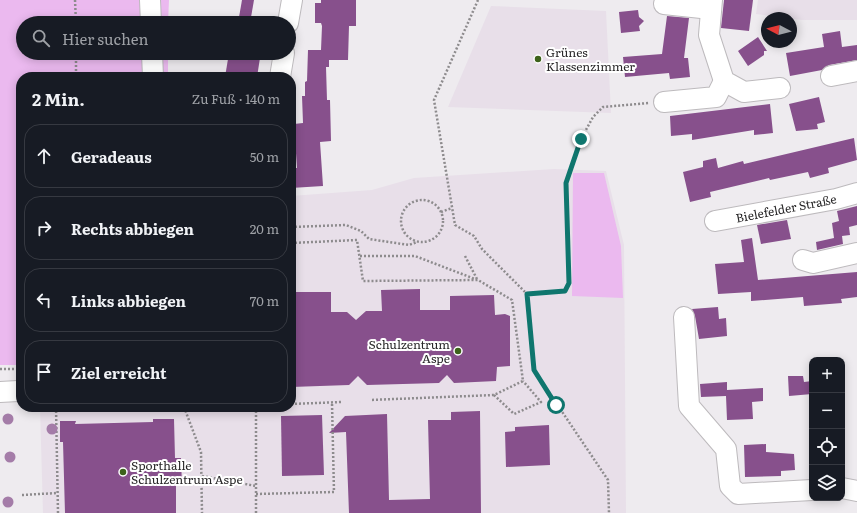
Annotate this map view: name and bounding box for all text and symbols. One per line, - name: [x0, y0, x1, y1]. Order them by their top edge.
- north arrow: [761, 12, 797, 48]
- search box: [16, 16, 296, 60]
- icon: search: [30, 27, 52, 49]
- text: Hier suchen: [62, 27, 148, 50]
- place label: Grünes Klassenzimmer: [546, 43, 635, 75]
- marker: Grünes Klassenzimmer: [533, 54, 543, 64]
- text: 2 Min.: [32, 86, 85, 111]
- text: Zu Fuß · 140 m: [192, 89, 280, 108]
- route end: [572, 130, 590, 148]
- icon: ahead: [33, 145, 55, 167]
- text: Geradeaus: [71, 145, 152, 168]
- text: 50 m: [250, 147, 279, 166]
- street label: Bielefelder Straße: [734, 189, 838, 227]
- icon: right: [33, 217, 55, 239]
- text: Rechts abbiegen: [71, 217, 194, 240]
- text: 20 m: [250, 219, 279, 238]
- icon: left: [33, 289, 55, 311]
- text: Links abbiegen: [71, 289, 186, 312]
- text: 70 m: [250, 291, 279, 310]
- place label: Schulzentrum Aspe: [369, 335, 450, 367]
- marker: Schulzentrum Aspe: [453, 346, 463, 356]
- map controls: [809, 357, 845, 501]
- button: +: [809, 357, 845, 393]
- icon: arrive: [33, 361, 55, 383]
- text: Ziel erreicht: [71, 361, 166, 384]
- button: −: [809, 393, 845, 429]
- route start: [547, 396, 565, 414]
- button: locate: [809, 429, 845, 465]
- place label: Sporthalle Schulzentrum Aspe: [131, 456, 243, 488]
- button: layers: [809, 465, 845, 501]
- marker: Sporthalle Schulzentrum Aspe: [118, 467, 128, 477]

